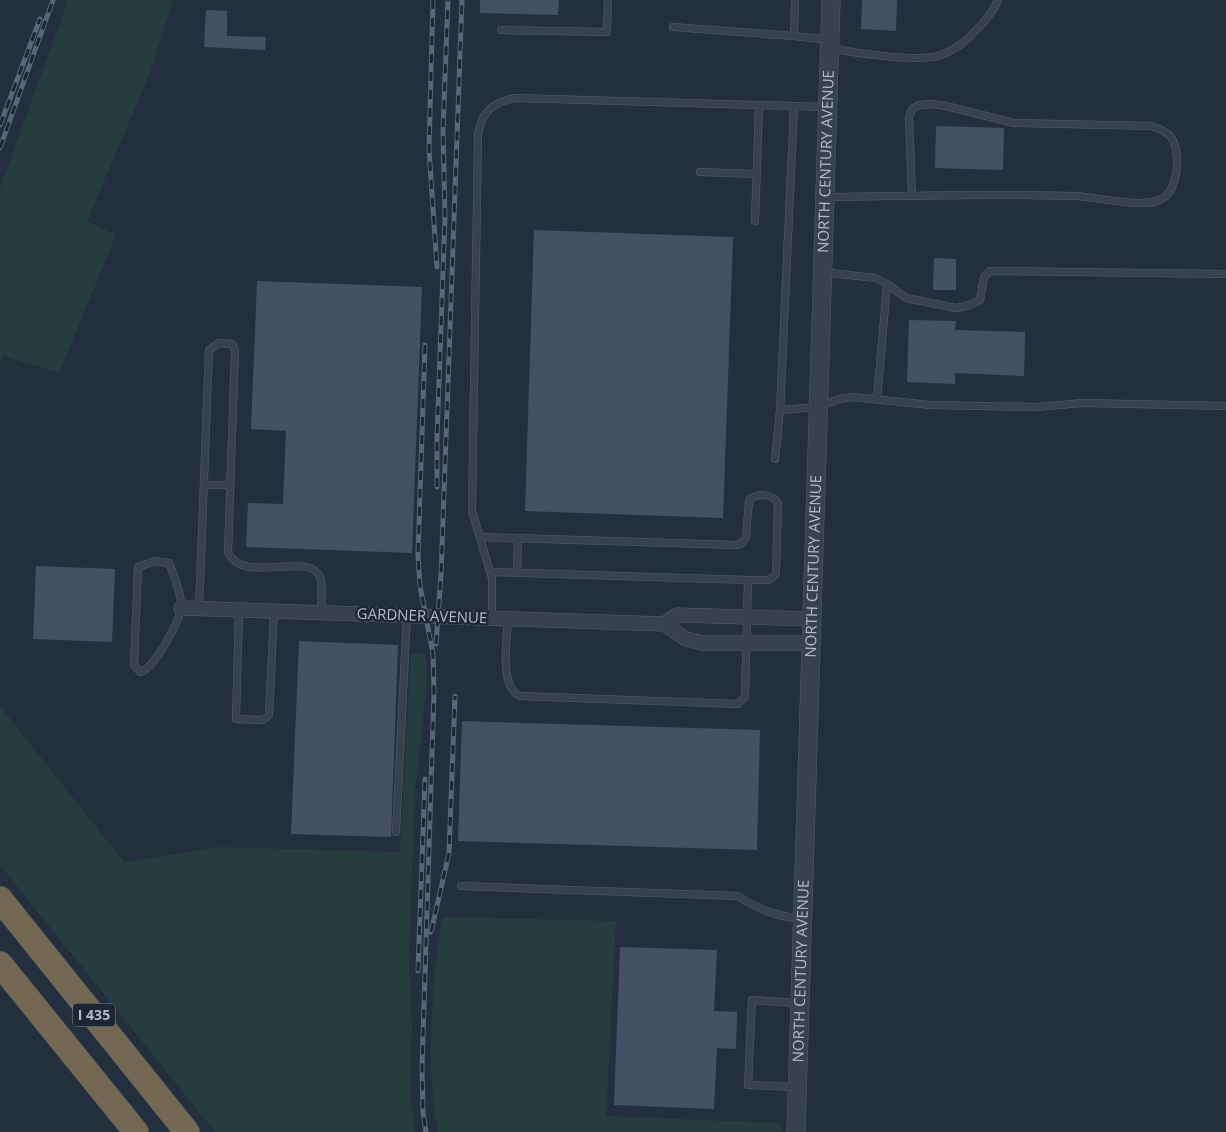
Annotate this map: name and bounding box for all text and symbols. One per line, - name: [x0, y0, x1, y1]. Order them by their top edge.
- street label: NORTH CENTURY AVENUE: [812, 70, 838, 253]
- street label: NORTH CENTURY AVENUE: [800, 475, 825, 658]
- street label: GARDNER AVENUE: [356, 603, 488, 627]
- street label: NORTH CENTURY AVENUE: [787, 879, 813, 1063]
- road number: I 435: [73, 1004, 115, 1026]

